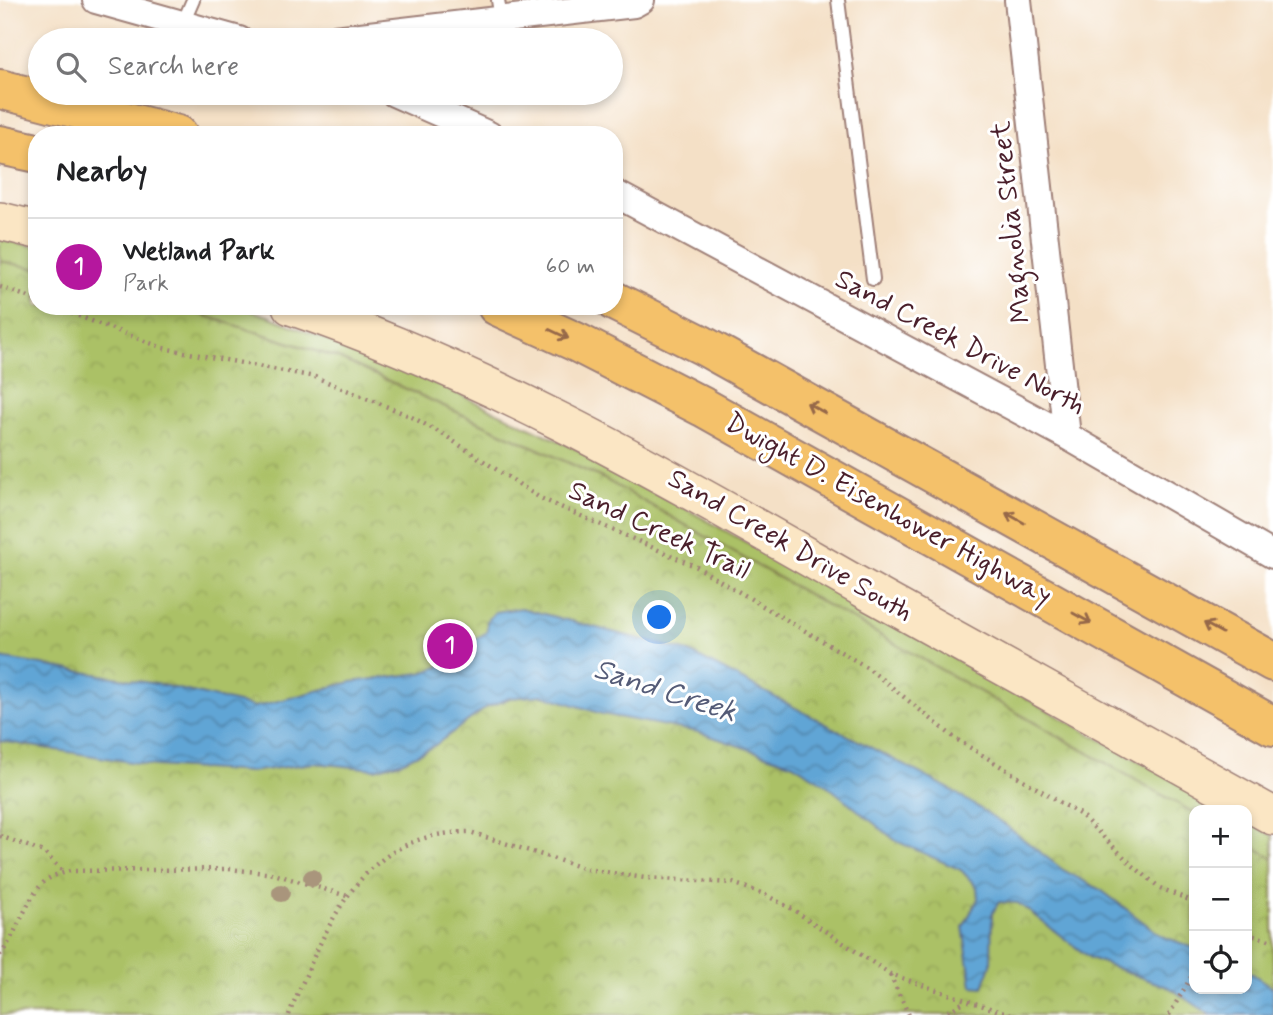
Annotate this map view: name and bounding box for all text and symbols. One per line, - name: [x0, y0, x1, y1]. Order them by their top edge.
- search box: [28, 28, 623, 105]
- icon: search: [52, 48, 90, 86]
- text: Search here: [108, 50, 239, 84]
- street label: Magnolia Street: [983, 118, 1044, 325]
- text: Nearby: [56, 152, 147, 191]
- text: Wetland Park: [123, 235, 275, 269]
- text: 1: [74, 252, 84, 282]
- text: 60 m: [546, 252, 595, 282]
- street label: Sand Creek Drive North: [828, 261, 1092, 425]
- text: Park: [123, 269, 169, 299]
- one-way arrow: [548, 328, 569, 341]
- one-way arrow: [806, 401, 826, 415]
- street label: Dwight D. Eisenhower Highway: [717, 405, 1058, 617]
- street label: Sand Creek Drive South: [661, 461, 919, 631]
- street label: Sand Creek Trail: [562, 473, 756, 589]
- one-way arrow: [1005, 511, 1025, 525]
- your location: [642, 600, 676, 634]
- one-way arrow: [1071, 612, 1092, 625]
- pin: 1: [427, 620, 473, 672]
- one-way arrow: [1204, 621, 1224, 635]
- water label: Sand Creek: [589, 650, 741, 732]
- map controls: [1189, 805, 1252, 994]
- button: +: [1189, 805, 1252, 868]
- button: −: [1189, 868, 1252, 931]
- button: locate: [1189, 931, 1252, 994]

